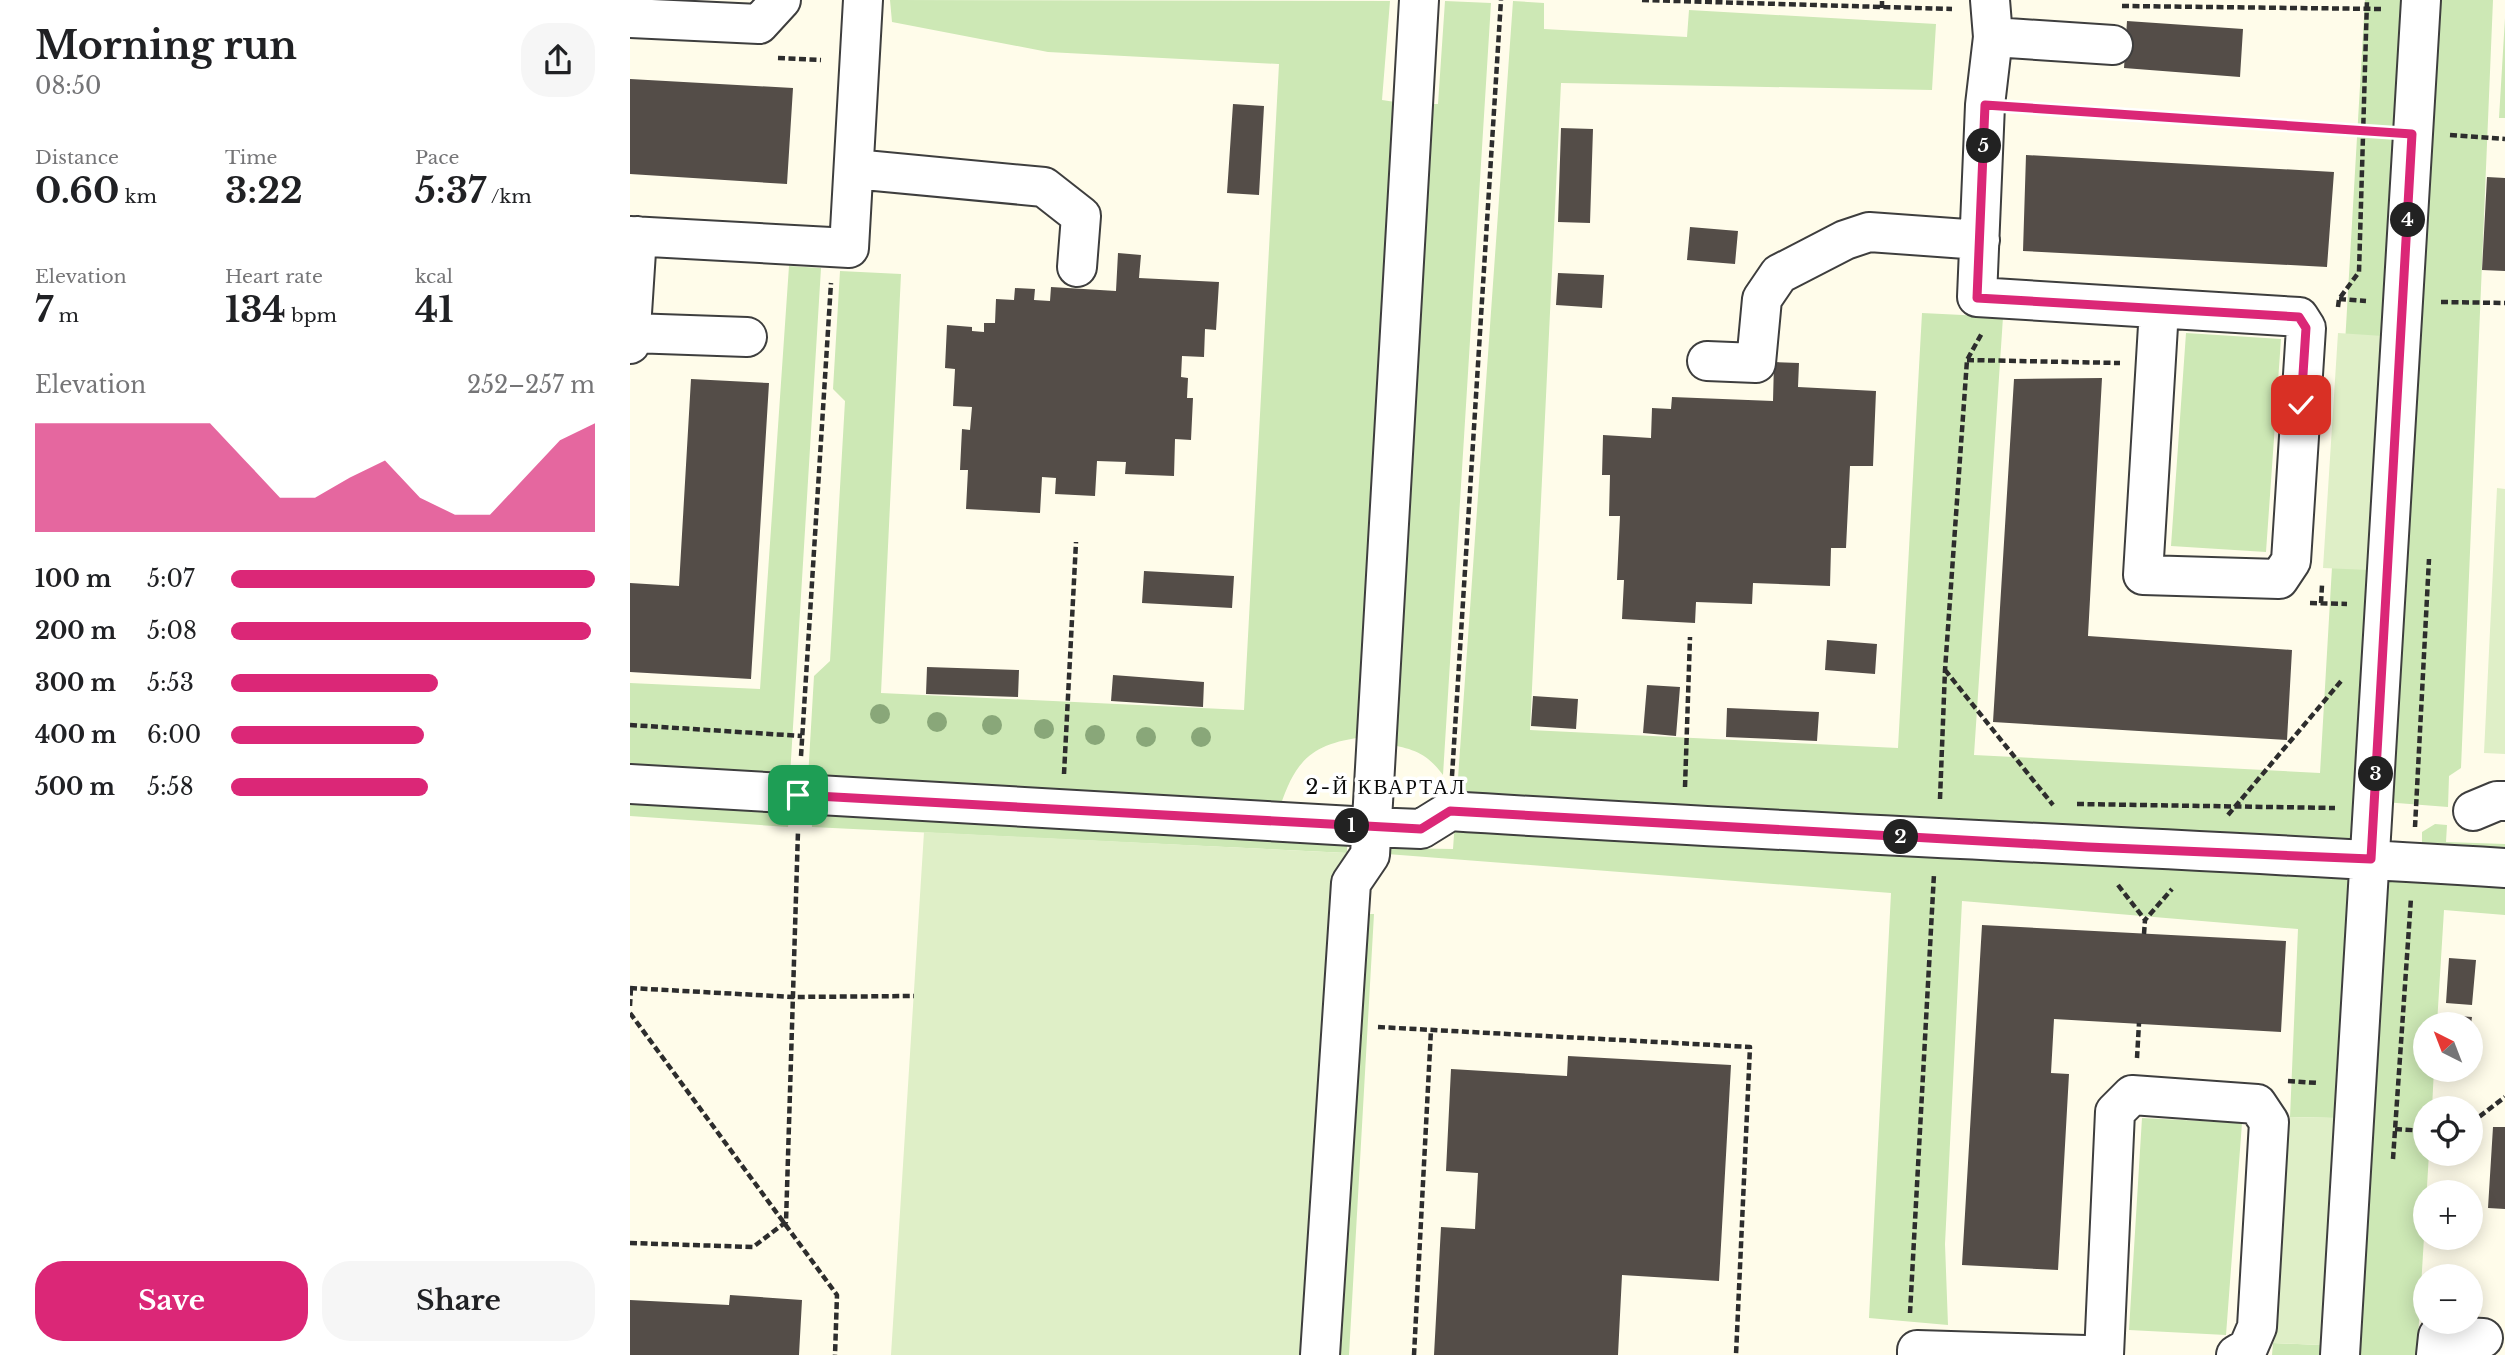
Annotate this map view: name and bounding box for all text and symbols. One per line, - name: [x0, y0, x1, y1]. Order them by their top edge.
- text: Morning run: [35, 22, 297, 69]
- button: share: [521, 23, 595, 97]
- text: 08:50: [35, 72, 101, 100]
- pin: 5: [1966, 128, 2002, 164]
- text: 5: [1978, 134, 1989, 157]
- text: Distance: [35, 146, 119, 169]
- text: Time: [225, 146, 277, 169]
- text: Pace: [415, 146, 459, 169]
- text: 0.60: [35, 169, 119, 212]
- text: 3:22: [225, 169, 303, 212]
- text: 5:37: [415, 169, 486, 212]
- text: km: [119, 185, 157, 208]
- text: /km: [486, 185, 532, 208]
- pin: 4: [2390, 202, 2426, 238]
- text: 4: [2401, 208, 2414, 231]
- text: Elevation: [35, 265, 127, 288]
- text: Heart rate: [225, 265, 323, 288]
- text: kcal: [415, 265, 453, 288]
- text: 7: [35, 288, 53, 331]
- text: 134: [225, 288, 286, 331]
- text: 41: [415, 288, 454, 331]
- text: m: [53, 304, 79, 327]
- text: bpm: [286, 304, 337, 327]
- text: Elevation: [35, 371, 146, 399]
- text: 252–257 m: [467, 371, 595, 399]
- pin: [2271, 375, 2331, 435]
- icon: check: [2282, 386, 2320, 424]
- text: 100 m: [35, 565, 111, 593]
- text: 5:07: [147, 565, 195, 593]
- text: 200 m: [35, 617, 116, 645]
- text: 5:08: [147, 617, 197, 645]
- text: 300 m: [35, 669, 116, 697]
- text: 5:53: [147, 669, 194, 697]
- text: 400 m: [35, 721, 117, 749]
- text: 6:00: [147, 721, 201, 749]
- pin: 3: [2358, 756, 2394, 792]
- text: 3: [2369, 762, 2382, 785]
- pin: [768, 765, 828, 825]
- text: 500 m: [35, 773, 115, 801]
- text: 5:58: [147, 773, 194, 801]
- district label: 2-Й КВАРТАЛ: [1306, 774, 1466, 800]
- icon: arrive: [779, 776, 817, 814]
- pin: 1: [1334, 808, 1370, 844]
- text: 1: [1347, 814, 1356, 837]
- pin: 2: [1884, 820, 1918, 854]
- text: 2: [1894, 825, 1907, 848]
- north arrow: [2413, 1012, 2483, 1082]
- map controls: [2413, 1012, 2483, 1334]
- button: locate: [2413, 1096, 2483, 1166]
- button: +: [2413, 1180, 2483, 1250]
- button: Save: [35, 1261, 308, 1341]
- button: Share: [322, 1261, 595, 1341]
- button: −: [2413, 1264, 2483, 1334]

